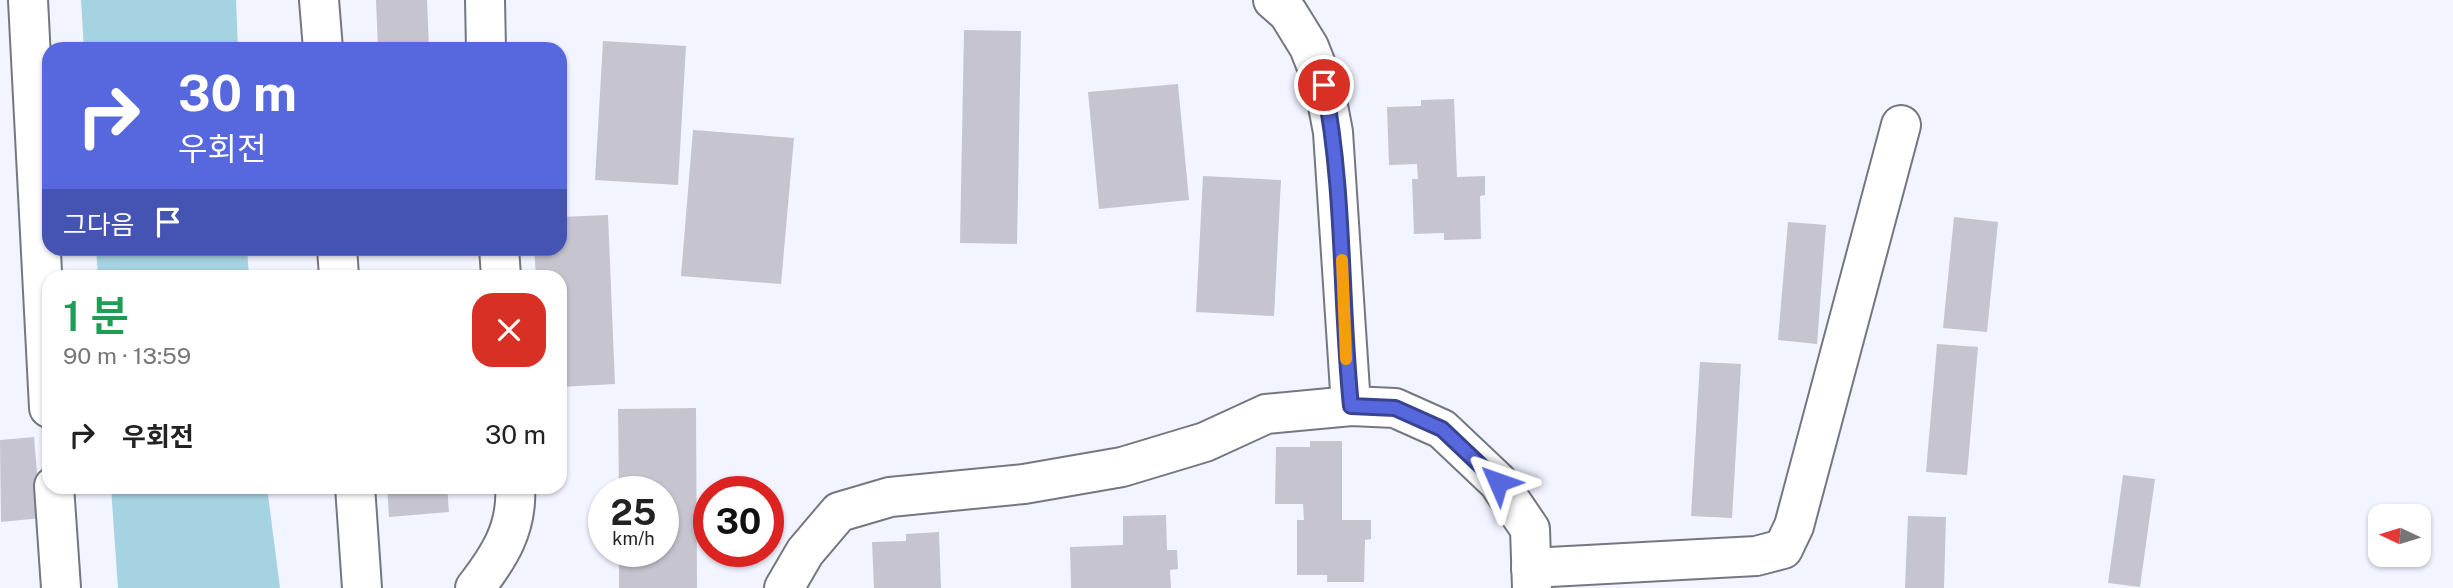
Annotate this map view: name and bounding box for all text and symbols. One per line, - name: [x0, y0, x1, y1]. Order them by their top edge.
- pin: [1294, 55, 1354, 115]
- text: 30 m: [178, 64, 297, 122]
- icon: arrive: [1305, 66, 1343, 104]
- icon: right: [63, 70, 154, 161]
- text: 우회전: [178, 130, 266, 167]
- icon: arrive: [149, 203, 187, 241]
- text: 그다음: [63, 209, 135, 240]
- text: 1 분: [63, 291, 129, 340]
- button: close: [472, 293, 546, 367]
- text: 90 m · 13:59: [63, 342, 191, 369]
- icon: right: [63, 416, 101, 454]
- text: 30 m: [485, 419, 546, 450]
- text: 우회전: [122, 421, 194, 452]
- position arrow: [1461, 445, 1535, 519]
- speed limit sign: 30: [693, 476, 784, 567]
- text: 25: [611, 492, 656, 533]
- north arrow: [2368, 504, 2431, 567]
- map controls: [2368, 504, 2431, 567]
- text: km/h: [612, 528, 655, 549]

